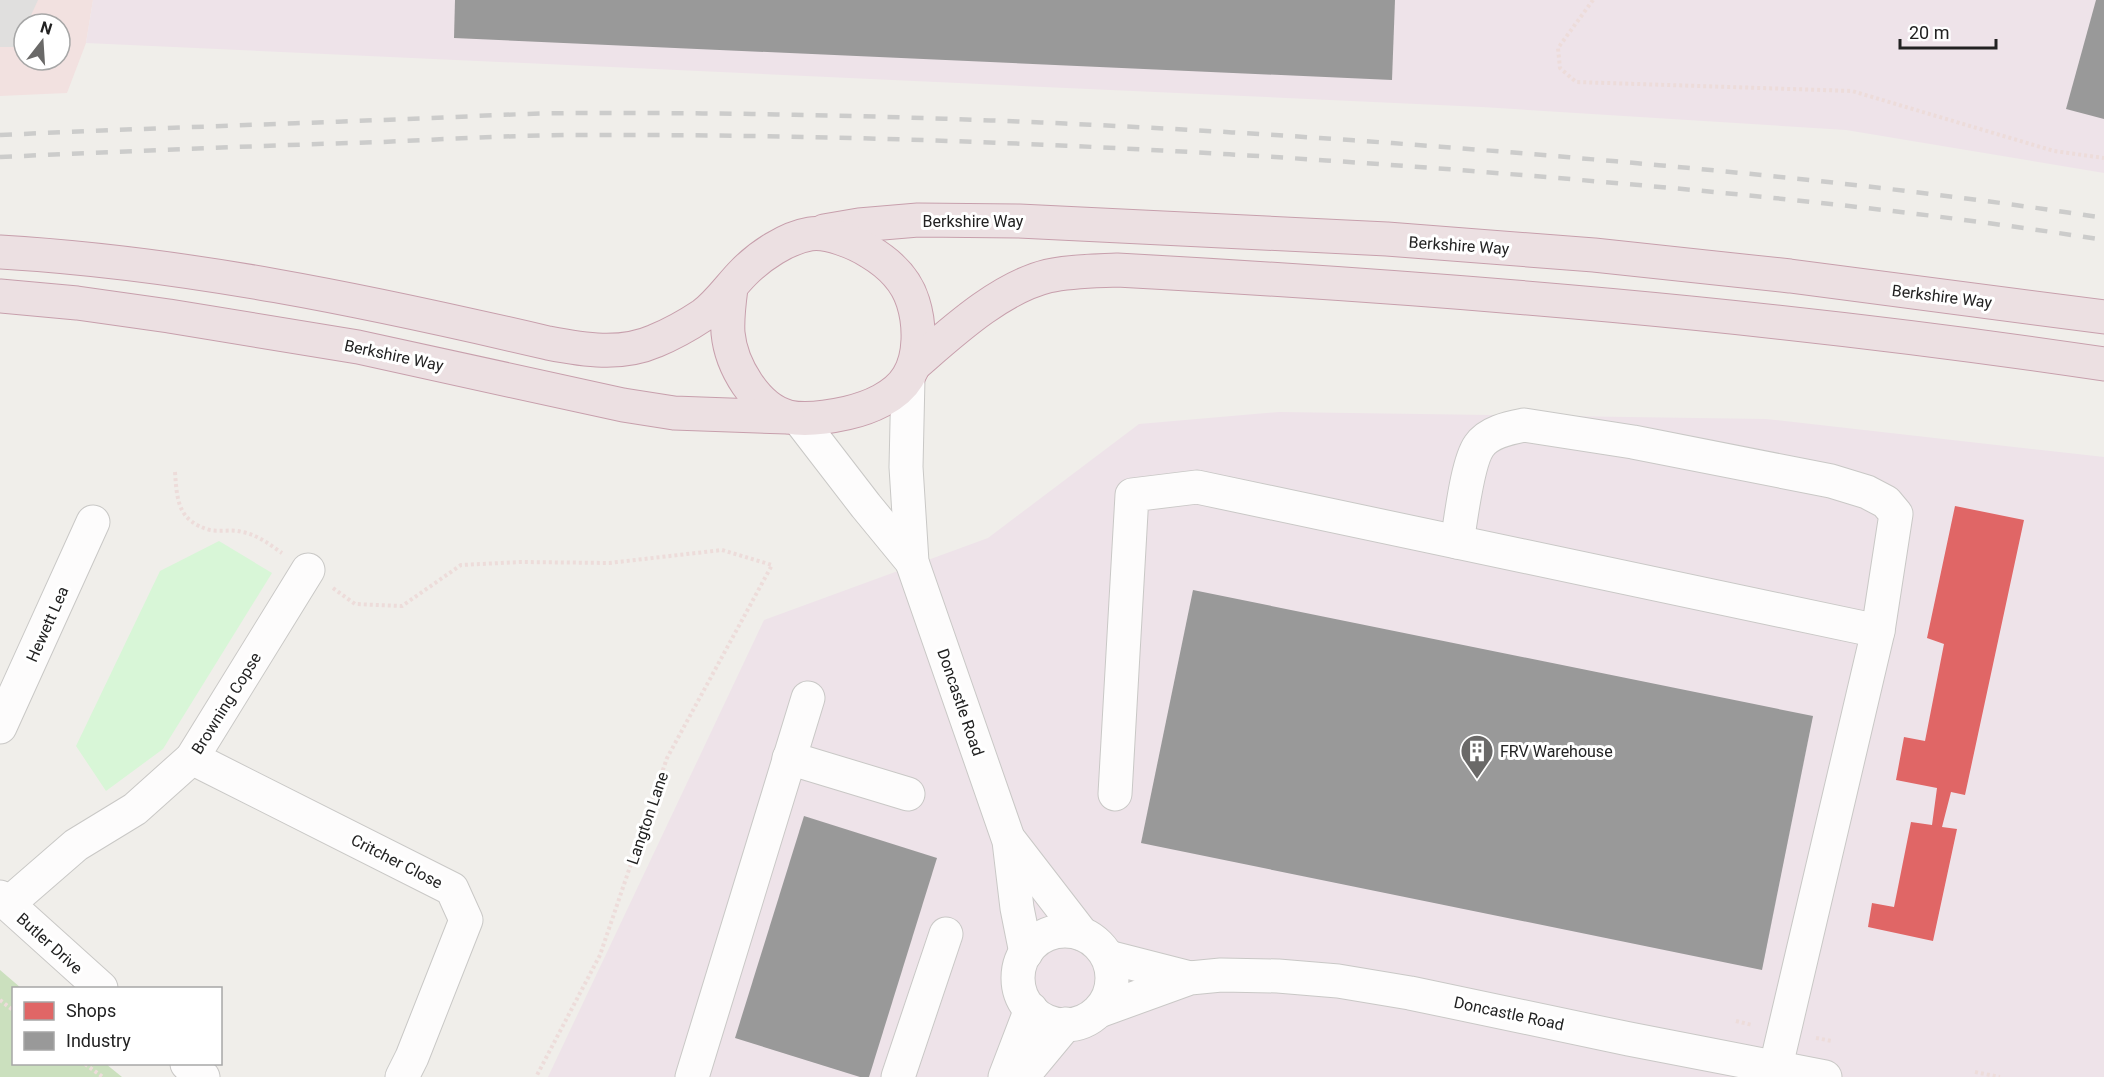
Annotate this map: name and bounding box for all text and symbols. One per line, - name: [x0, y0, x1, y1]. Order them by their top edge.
- north arrow: [12, 12, 72, 72]
- scale bar: [1900, 12, 1996, 50]
- text: N: [38, 17, 54, 39]
- text: 20 m: [1909, 22, 1949, 43]
- street label: Berkshire Way: [923, 212, 1024, 231]
- street label: Berkshire Way: [1408, 233, 1510, 259]
- street label: Berkshire Way: [1891, 281, 1994, 312]
- street label: Berkshire Way: [343, 336, 446, 375]
- street label: Hewett Lea: [22, 583, 73, 665]
- street label: Doncastle Road: [933, 646, 988, 758]
- street label: Browning Copse: [188, 649, 265, 758]
- building icon: FRV Warehouse: [1459, 733, 1495, 780]
- place label: FRV Warehouse: [1500, 742, 1613, 761]
- street label: Langton Lane: [623, 769, 672, 867]
- street label: Critcher Close: [348, 830, 446, 893]
- street label: Butler Drive: [13, 909, 86, 978]
- legend: [12, 987, 222, 1065]
- street label: Doncastle Road: [1452, 993, 1566, 1034]
- text: Shops: [66, 1000, 116, 1021]
- text: Industry: [66, 1030, 131, 1051]

